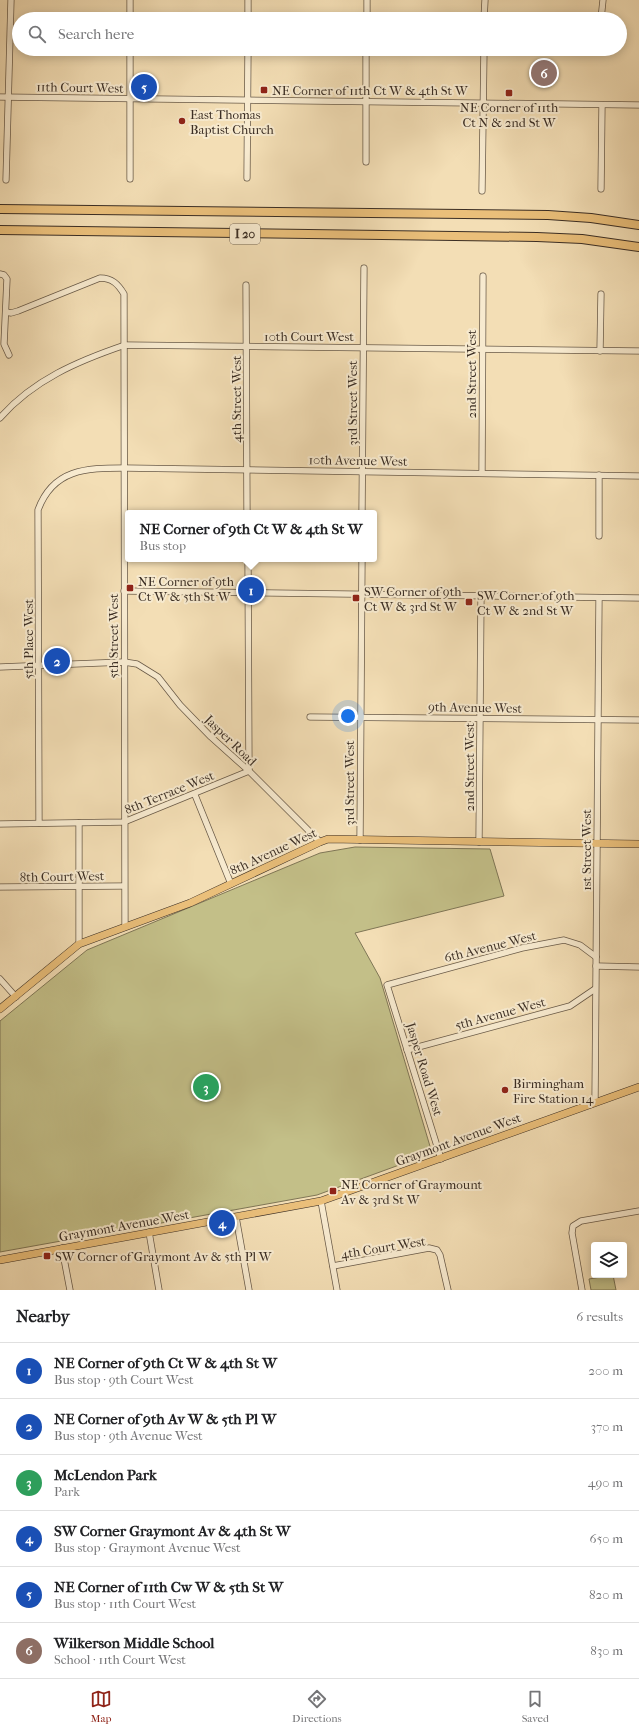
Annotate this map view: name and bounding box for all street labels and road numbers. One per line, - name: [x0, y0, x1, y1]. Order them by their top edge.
- street label: 11th Court West: [36, 79, 124, 96]
- road number: I 20: [230, 224, 260, 244]
- street label: 10th Court West: [264, 329, 354, 344]
- street label: 2nd Street West: [464, 329, 479, 418]
- street label: 4th Street West: [229, 355, 244, 443]
- street label: 3rd Street West: [345, 360, 360, 446]
- street label: 10th Avenue West: [308, 452, 408, 469]
- street label: 5th Street West: [106, 593, 121, 679]
- street label: 5th Place West: [21, 598, 36, 679]
- street label: 9th Avenue West: [428, 699, 523, 716]
- street label: Jasper Road: [201, 711, 260, 769]
- street label: 2nd Street West: [462, 722, 477, 811]
- street label: 3rd Street West: [342, 740, 357, 826]
- street label: 8th Terrace West: [122, 768, 216, 817]
- street label: 1st Street West: [579, 809, 594, 891]
- street label: 8th Avenue West: [228, 825, 319, 878]
- street label: 8th Court West: [20, 868, 105, 885]
- street label: 6th Avenue West: [443, 928, 538, 965]
- street label: 5th Avenue West: [453, 994, 547, 1033]
- street label: Jasper Road West: [403, 1020, 446, 1118]
- street label: Graymont Avenue West: [394, 1110, 523, 1169]
- street label: Graymont Avenue West: [58, 1207, 191, 1244]
- street label: 4th Court West: [340, 1233, 427, 1262]

